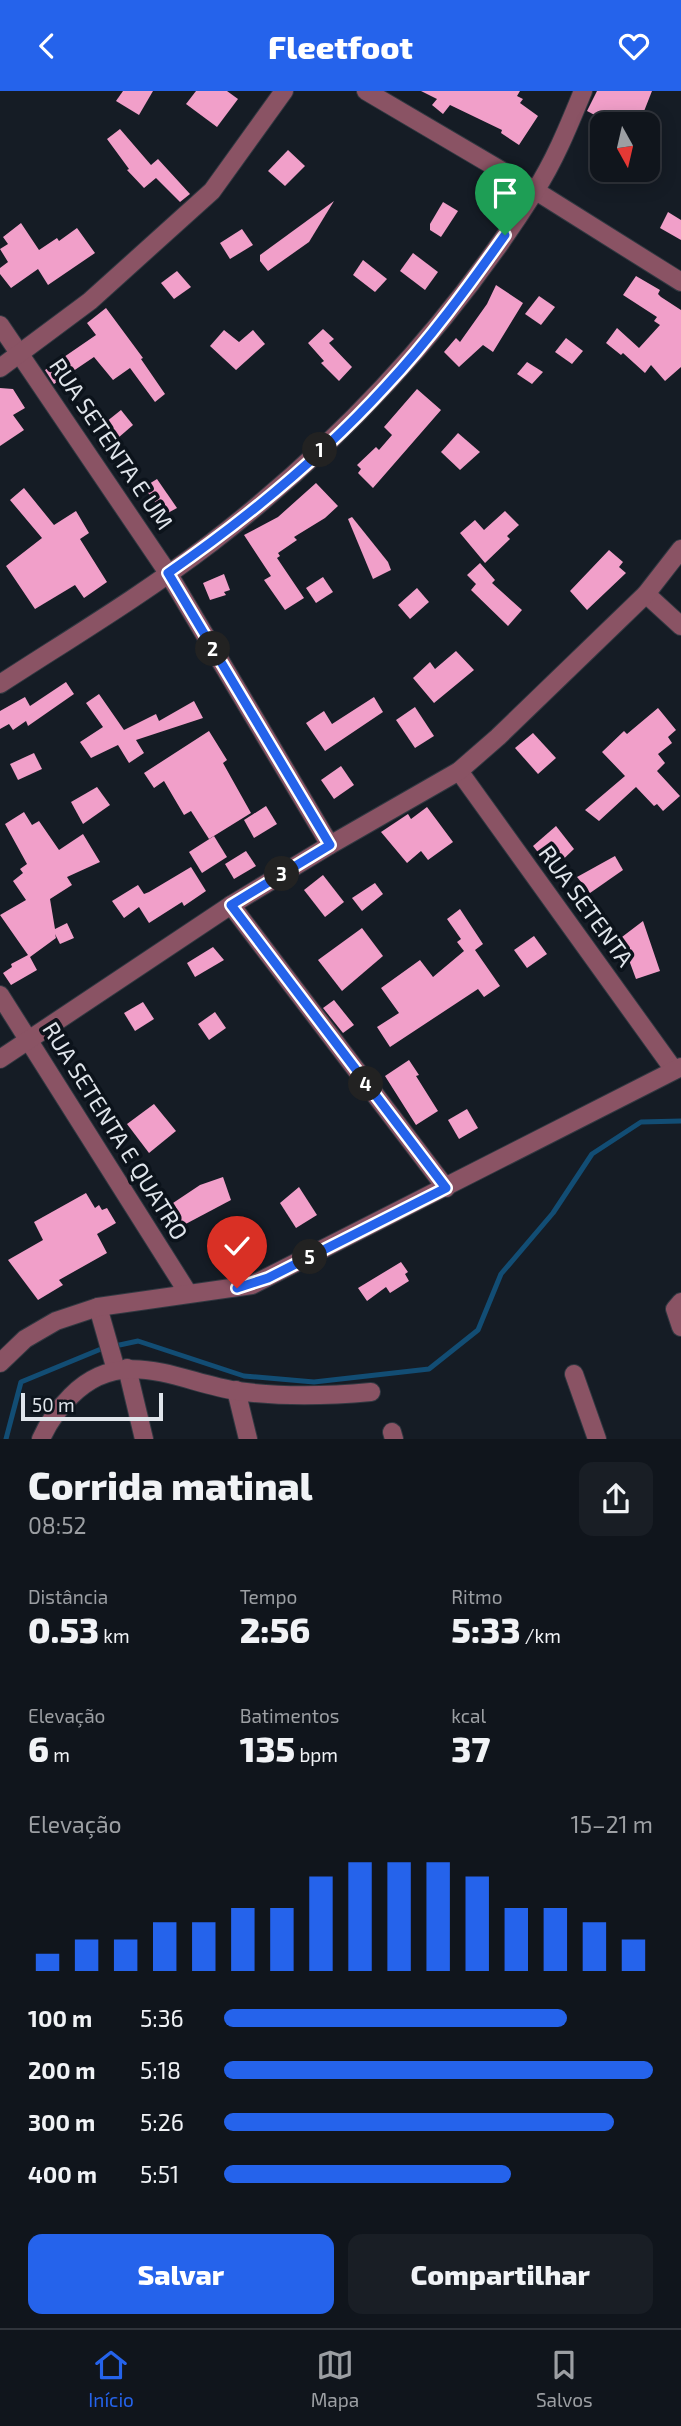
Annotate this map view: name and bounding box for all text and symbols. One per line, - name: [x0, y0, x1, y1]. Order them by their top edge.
- icon: back: [28, 27, 66, 65]
- text: Fleetfoot: [268, 27, 413, 65]
- icon: heart: [615, 27, 653, 65]
- north arrow: [590, 112, 660, 182]
- map controls: [590, 112, 660, 182]
- pin: [475, 163, 535, 235]
- icon: arrive: [486, 174, 524, 212]
- street label: RUA SETENTA E UM: [44, 352, 180, 535]
- pin: 1: [302, 433, 338, 467]
- text: 1: [315, 438, 324, 461]
- pin: 2: [196, 631, 230, 667]
- text: 2: [207, 637, 218, 660]
- street label: RUA SETENTA: [533, 839, 641, 972]
- pin: 3: [264, 857, 300, 891]
- text: 3: [276, 862, 287, 885]
- street label: RUA SETENTA E QUATRO: [37, 1016, 194, 1245]
- pin: 4: [348, 1067, 384, 1101]
- text: 4: [359, 1072, 372, 1095]
- pin: [207, 1216, 267, 1288]
- icon: check: [218, 1227, 256, 1265]
- pin: 5: [292, 1239, 328, 1275]
- text: 5: [304, 1245, 315, 1268]
- scale bar: [21, 1390, 163, 1422]
- text: 50 m: [32, 1393, 75, 1416]
- text: Corrida matinal: [28, 1462, 313, 1508]
- button: share: [579, 1462, 653, 1536]
- text: 08:52: [28, 1511, 87, 1539]
- text: Distância: [28, 1585, 108, 1608]
- text: Tempo: [240, 1585, 297, 1608]
- text: Ritmo: [451, 1585, 502, 1608]
- text: 0.53: [28, 1608, 99, 1650]
- text: 2:56: [240, 1608, 310, 1650]
- text: 5:33: [451, 1608, 520, 1650]
- text: km: [99, 1624, 130, 1647]
- text: /km: [520, 1624, 561, 1647]
- text: Elevação: [28, 1704, 105, 1727]
- text: Batimentos: [240, 1704, 339, 1727]
- text: kcal: [451, 1704, 486, 1727]
- text: 6: [28, 1727, 49, 1769]
- text: 135: [240, 1727, 295, 1769]
- text: 37: [451, 1727, 490, 1769]
- text: m: [49, 1743, 70, 1766]
- text: bpm: [295, 1743, 338, 1766]
- text: Elevação: [28, 1810, 122, 1838]
- text: 15–21 m: [571, 1810, 653, 1838]
- text: 100 m: [28, 2004, 92, 2032]
- text: 5:36: [140, 2004, 184, 2032]
- text: 200 m: [28, 2056, 96, 2084]
- text: 5:18: [140, 2056, 181, 2084]
- text: 300 m: [28, 2108, 95, 2136]
- text: 5:26: [140, 2108, 184, 2136]
- text: 400 m: [28, 2160, 97, 2188]
- text: 5:51: [140, 2160, 179, 2188]
- button: Salvar: [28, 2234, 334, 2314]
- button: Compartilhar: [348, 2234, 653, 2314]
- tab: Início: [88, 2346, 134, 2411]
- tab: Mapa: [311, 2346, 359, 2411]
- tab: Salvos: [536, 2346, 593, 2411]

